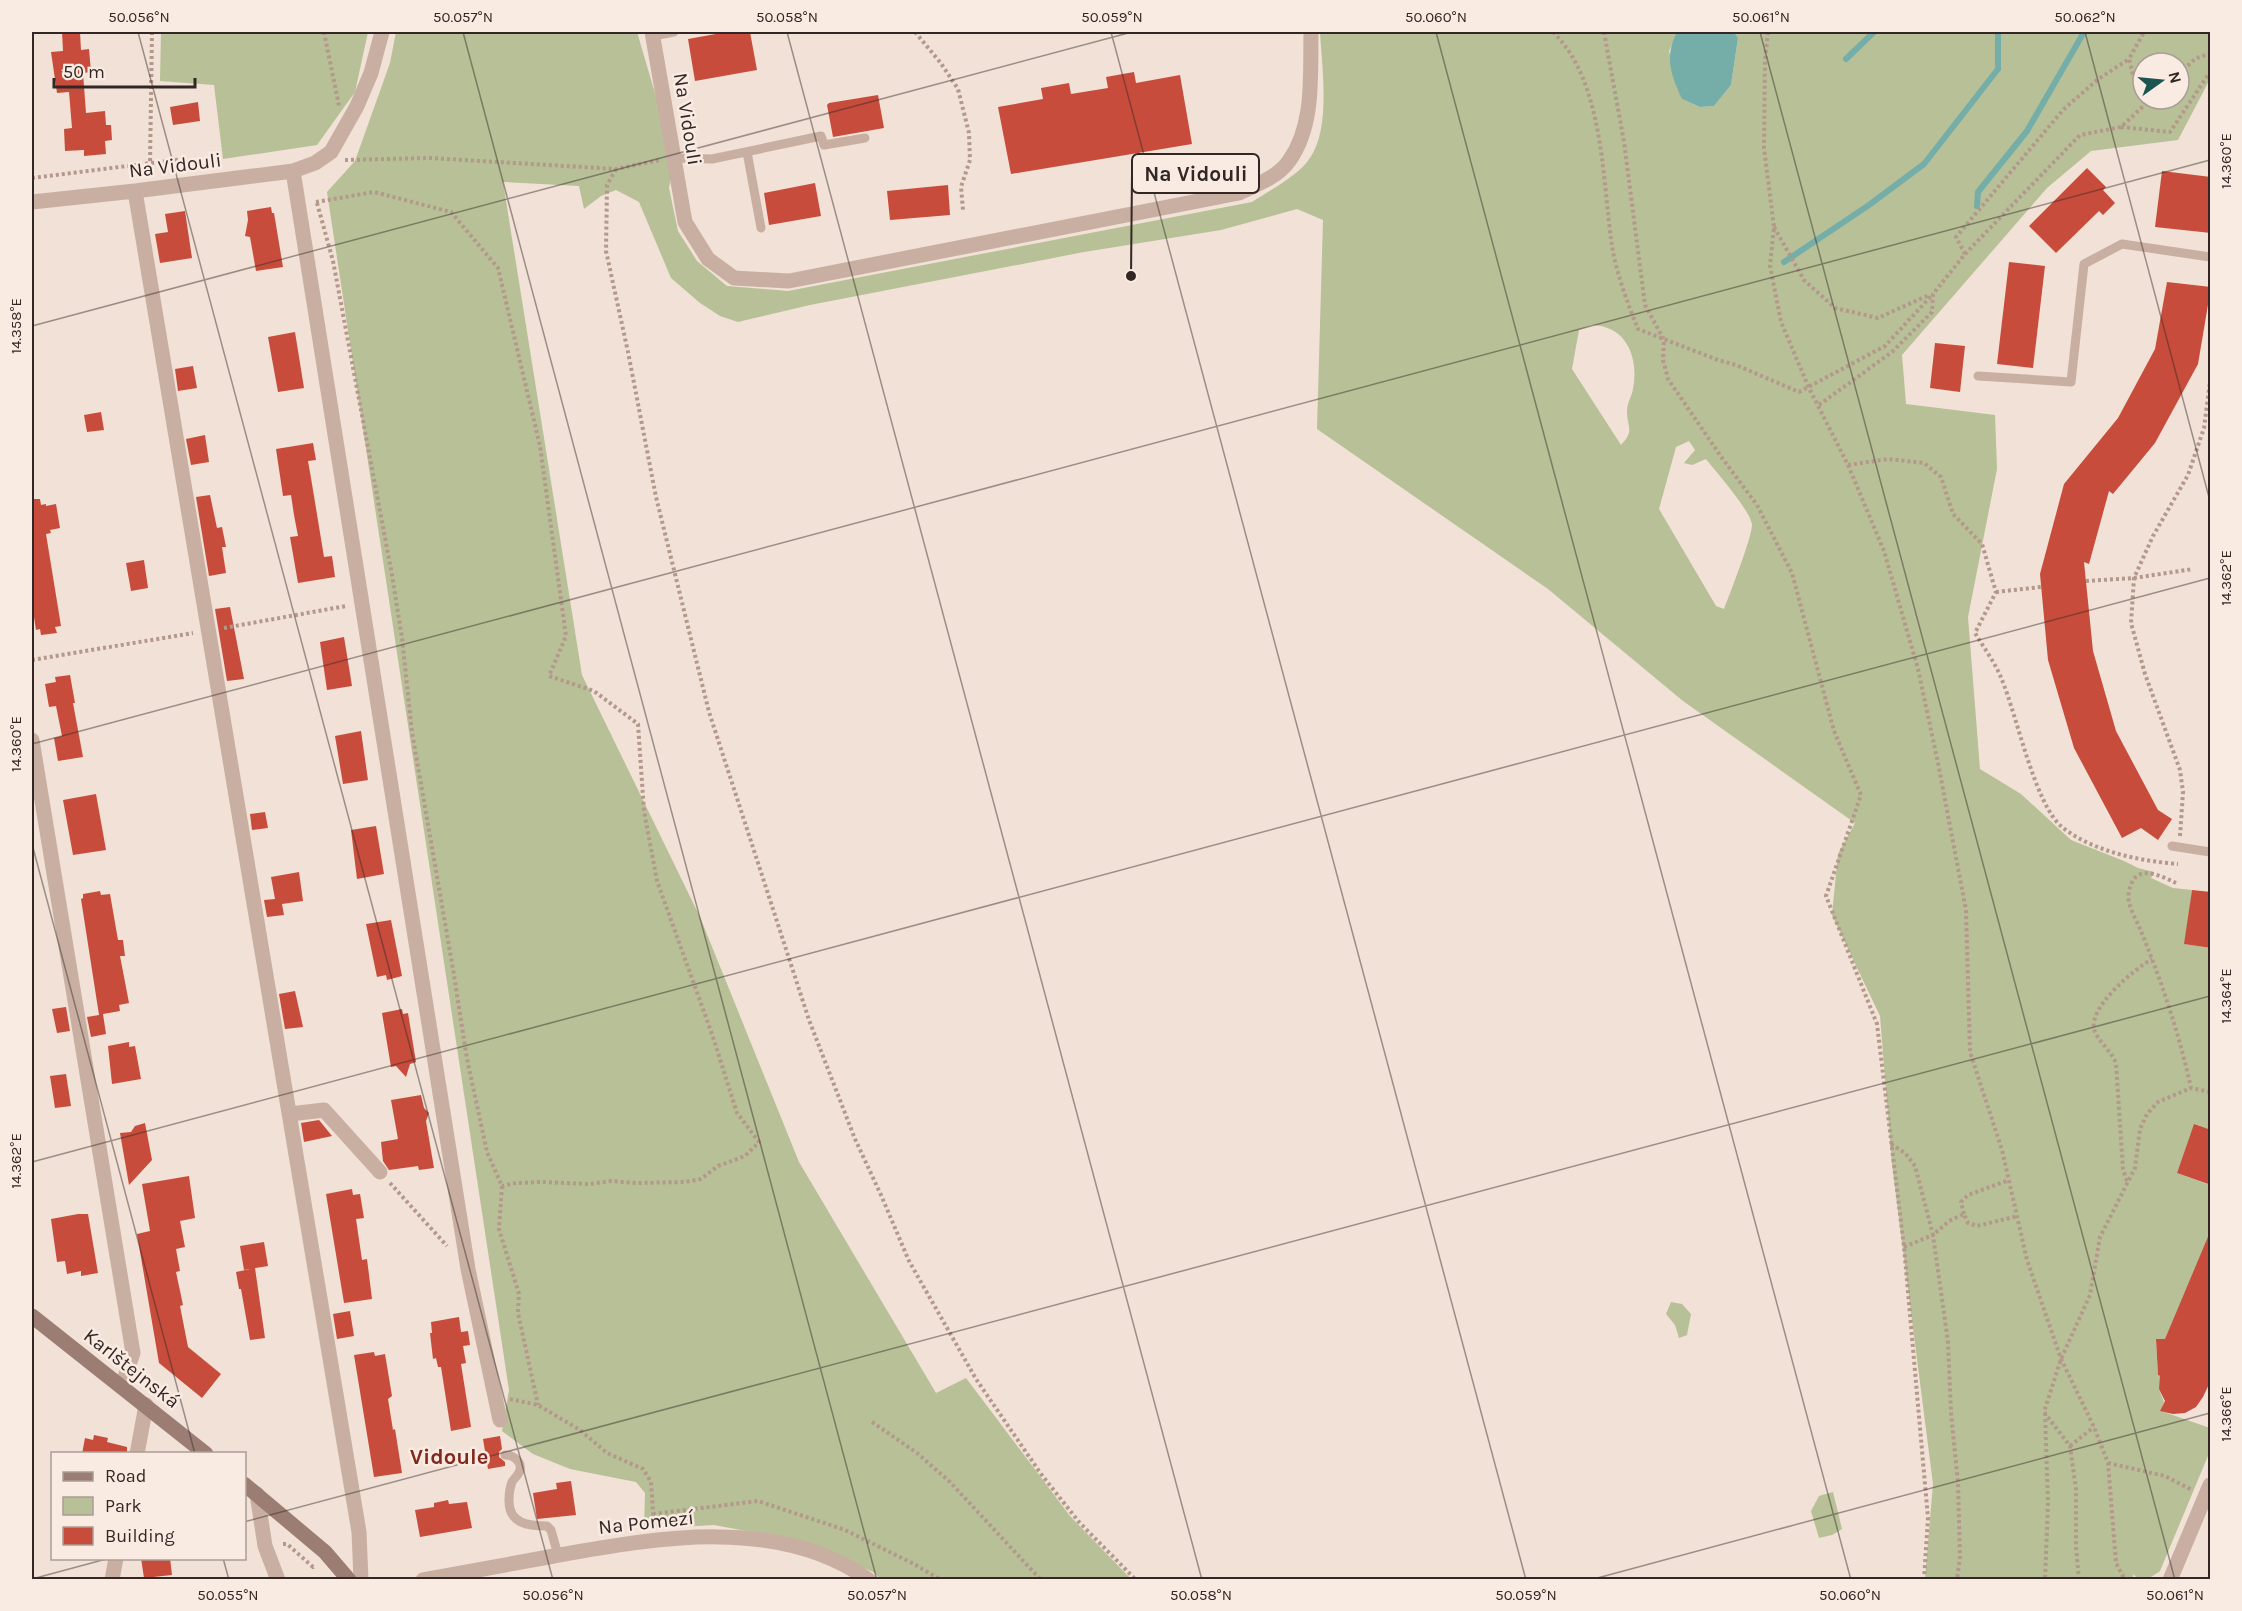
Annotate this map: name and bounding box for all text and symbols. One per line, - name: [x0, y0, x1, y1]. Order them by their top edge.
- text: 50.056°N: [108, 8, 170, 26]
- text: 50.057°N: [433, 8, 493, 26]
- text: 50.058°N: [756, 8, 818, 26]
- text: 50.059°N: [1081, 8, 1143, 26]
- text: 50.060°N: [1405, 8, 1467, 26]
- text: 50.061°N: [1732, 8, 1790, 26]
- text: 50.062°N: [2054, 8, 2116, 26]
- scale bar: [54, 51, 195, 89]
- north arrow: [2131, 51, 2191, 111]
- text: 50 m: [63, 61, 105, 83]
- text: N: [2164, 69, 2186, 85]
- street label: Na Vidouli: [669, 71, 706, 167]
- text: 14.360°E: [2217, 133, 2235, 189]
- street label: Na Vidouli: [127, 148, 223, 183]
- callout: Na Vidouli: [1132, 154, 1259, 193]
- text: Na Vidouli: [1144, 162, 1248, 186]
- text: 14.358°E: [7, 298, 25, 354]
- text: 14.362°E: [2217, 550, 2235, 606]
- text: 14.360°E: [7, 716, 25, 772]
- text: 14.364°E: [2217, 968, 2235, 1024]
- text: 14.362°E: [7, 1133, 25, 1189]
- street label: Karlštejnská: [79, 1324, 184, 1413]
- text: 14.366°E: [2217, 1386, 2235, 1442]
- district label: Vidoule: [410, 1444, 488, 1470]
- legend: [51, 1452, 246, 1560]
- text: Road: [105, 1465, 146, 1487]
- text: Park: [105, 1495, 142, 1517]
- street label: Na Pomezí: [597, 1506, 695, 1539]
- text: Building: [105, 1525, 175, 1547]
- text: 50.055°N: [197, 1586, 259, 1604]
- text: 50.056°N: [522, 1586, 584, 1604]
- text: 50.057°N: [847, 1586, 907, 1604]
- text: 50.058°N: [1170, 1586, 1232, 1604]
- text: 50.059°N: [1495, 1586, 1557, 1604]
- text: 50.060°N: [1819, 1586, 1881, 1604]
- text: 50.061°N: [2146, 1586, 2204, 1604]

